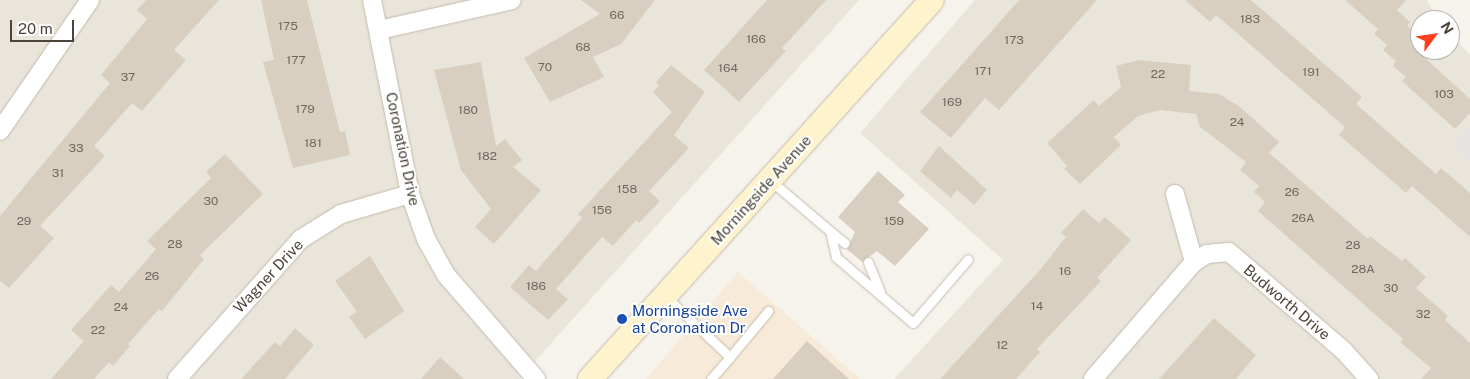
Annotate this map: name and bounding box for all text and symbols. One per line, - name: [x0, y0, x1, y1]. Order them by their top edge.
- house number: 66: [610, 9, 624, 23]
- scale bar: [12, 10, 76, 42]
- north arrow: [1410, 10, 1460, 60]
- house number: 183: [1240, 13, 1260, 27]
- text: N: [1437, 19, 1457, 37]
- text: 20 m: [18, 20, 53, 37]
- house number: 175: [278, 20, 298, 34]
- house number: 166: [746, 33, 766, 47]
- house number: 173: [1004, 34, 1024, 48]
- house number: 68: [575, 41, 591, 55]
- house number: 177: [286, 54, 306, 68]
- house number: 70: [538, 61, 552, 75]
- house number: 164: [718, 62, 738, 76]
- house number: 171: [974, 65, 992, 79]
- house number: 191: [1302, 66, 1320, 80]
- house number: 22: [1151, 68, 1165, 82]
- house number: 37: [121, 71, 135, 85]
- house number: 103: [1434, 88, 1454, 102]
- street label: Coronation Drive: [382, 90, 424, 208]
- house number: 169: [942, 96, 962, 110]
- house number: 179: [295, 103, 315, 117]
- house number: 180: [458, 104, 478, 118]
- house number: 24: [1230, 116, 1244, 130]
- street label: Morningside Avenue: [707, 131, 815, 249]
- house number: 181: [304, 137, 322, 151]
- house number: 33: [68, 142, 84, 156]
- house number: 182: [477, 150, 497, 164]
- house number: 31: [52, 167, 64, 181]
- house number: 158: [617, 183, 637, 197]
- house number: 26: [1285, 186, 1299, 200]
- house number: 30: [204, 195, 218, 209]
- house number: 156: [592, 204, 612, 218]
- house number: 26A: [1291, 212, 1315, 226]
- house number: 29: [17, 215, 31, 229]
- house number: 159: [884, 215, 904, 229]
- street label: Wagner Drive: [229, 236, 307, 316]
- house number: 28: [168, 238, 182, 252]
- house number: 28: [1346, 239, 1360, 253]
- street label: Budworth Drive: [1240, 261, 1334, 343]
- house number: 28A: [1351, 263, 1375, 277]
- house number: 16: [1059, 265, 1071, 279]
- house number: 26: [145, 270, 159, 284]
- house number: 186: [526, 280, 546, 294]
- house number: 30: [1384, 282, 1398, 296]
- house number: 14: [1031, 300, 1043, 314]
- house number: 24: [114, 301, 128, 315]
- place label: Morningside Ave at Coronation Dr: [632, 301, 748, 336]
- house number: 32: [1416, 308, 1430, 322]
- marker: Morningside Ave at Coronation Dr: [616, 313, 628, 325]
- house number: 22: [91, 324, 105, 338]
- house number: 12: [996, 339, 1008, 353]

